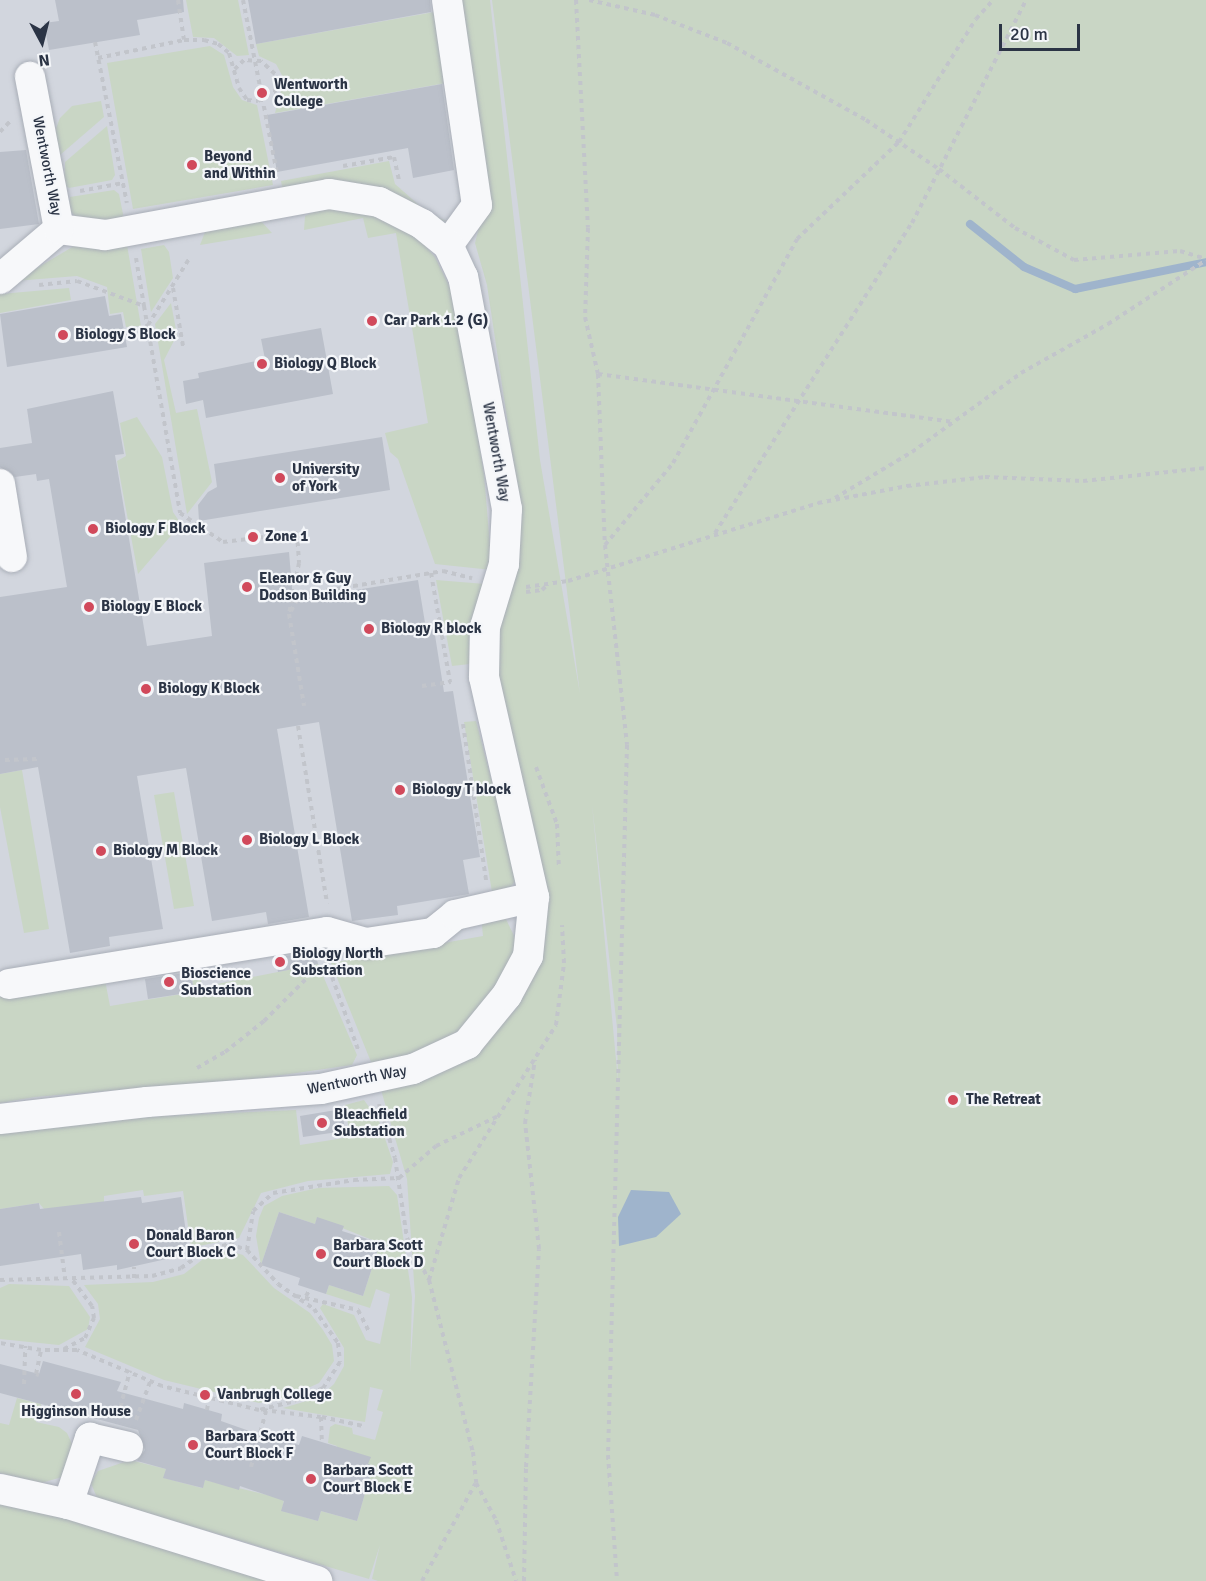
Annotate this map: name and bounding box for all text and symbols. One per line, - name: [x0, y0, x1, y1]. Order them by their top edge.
- north arrow: [12, 12, 72, 72]
- scale bar: [1002, 12, 1083, 50]
- text: 20 m: [1010, 23, 1048, 45]
- text: N: [37, 49, 51, 70]
- place label: Wentworth College: [274, 75, 348, 110]
- marker: Wentworth College: [255, 86, 269, 100]
- street label: Wentworth Way: [29, 115, 65, 217]
- place label: Beyond and Within: [204, 147, 276, 182]
- marker: Beyond and Within: [185, 158, 199, 172]
- place label: Car Park 1.2 (G): [384, 312, 488, 330]
- marker: Car Park 1.2 (G): [365, 314, 379, 328]
- place label: Biology S Block: [75, 326, 176, 344]
- marker: Biology S Block: [56, 328, 70, 342]
- place label: Biology Q Block: [274, 355, 377, 373]
- marker: Biology Q Block: [255, 357, 269, 371]
- street label: Wentworth Way: [478, 401, 514, 503]
- place label: University of York: [292, 460, 359, 495]
- marker: University of York: [273, 471, 287, 485]
- place label: Biology F Block: [105, 520, 206, 538]
- marker: Biology F Block: [86, 522, 100, 536]
- place label: Zone 1: [265, 528, 308, 546]
- marker: Zone 1: [246, 530, 260, 544]
- place label: Eleanor & Guy Dodson Building: [259, 569, 366, 604]
- marker: Eleanor & Guy Dodson Building: [240, 580, 254, 594]
- place label: Biology E Block: [101, 598, 202, 616]
- marker: Biology E Block: [82, 600, 96, 614]
- place label: Biology R block: [381, 620, 482, 638]
- marker: Biology R block: [362, 622, 376, 636]
- place label: Biology K Block: [158, 680, 260, 698]
- marker: Biology K Block: [139, 682, 153, 696]
- place label: Biology T block: [412, 781, 511, 799]
- marker: Biology T block: [393, 783, 407, 797]
- place label: Biology L Block: [259, 831, 359, 849]
- marker: Biology L Block: [240, 833, 254, 847]
- place label: Biology M Block: [113, 842, 218, 860]
- marker: Biology M Block: [94, 844, 108, 858]
- place label: Biology North Substation: [292, 944, 383, 979]
- marker: Biology North Substation: [273, 955, 287, 969]
- place label: Bioscience Substation: [181, 964, 252, 999]
- marker: Bioscience Substation: [162, 975, 176, 989]
- street label: Wentworth Way: [306, 1062, 408, 1098]
- marker: The Retreat: [944, 1091, 962, 1109]
- place label: The Retreat: [966, 1091, 1041, 1109]
- place label: Bleachfield Substation: [334, 1105, 407, 1140]
- marker: Bleachfield Substation: [315, 1116, 329, 1130]
- place label: Donald Baron Court Block C: [146, 1226, 236, 1261]
- place label: Barbara Scott Court Block D: [333, 1236, 423, 1271]
- marker: Donald Baron Court Block C: [127, 1237, 141, 1251]
- marker: Barbara Scott Court Block D: [314, 1247, 328, 1261]
- place label: Vanbrugh College: [217, 1386, 332, 1404]
- marker: Higginson House: [69, 1387, 83, 1401]
- marker: Vanbrugh College: [198, 1388, 212, 1402]
- place label: Higginson House: [21, 1403, 131, 1421]
- place label: Barbara Scott Court Block F: [205, 1427, 295, 1462]
- marker: Barbara Scott Court Block F: [186, 1438, 200, 1452]
- place label: Barbara Scott Court Block E: [323, 1461, 413, 1496]
- marker: Barbara Scott Court Block E: [304, 1472, 318, 1486]

